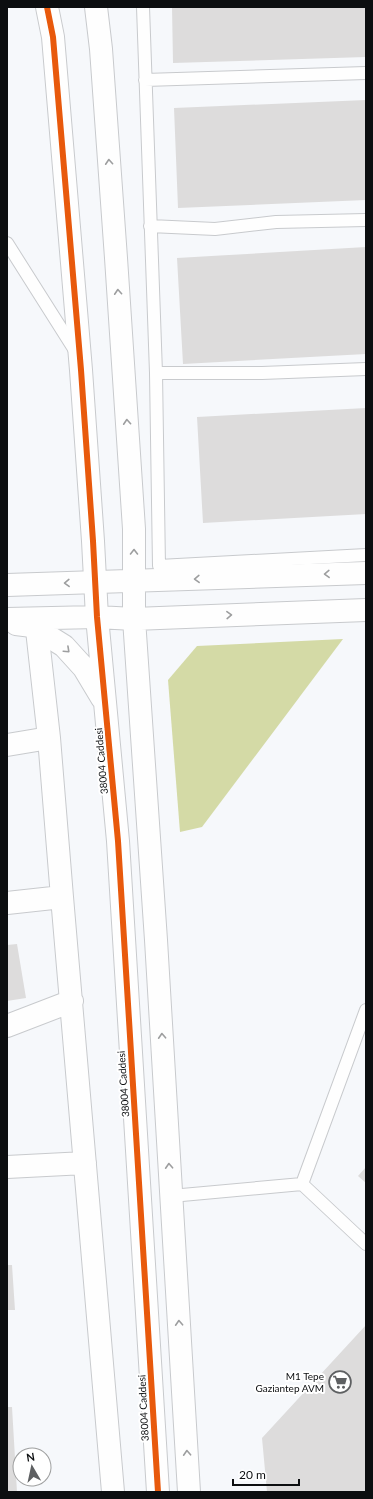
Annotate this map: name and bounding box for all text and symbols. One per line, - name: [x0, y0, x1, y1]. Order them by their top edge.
- one-way arrow: [105, 159, 114, 166]
- one-way arrow: [114, 289, 123, 295]
- one-way arrow: [122, 419, 131, 425]
- one-way arrow: [130, 549, 138, 555]
- one-way arrow: [324, 570, 330, 578]
- one-way arrow: [194, 575, 200, 583]
- one-way arrow: [64, 579, 70, 588]
- one-way arrow: [226, 611, 232, 619]
- one-way arrow: [62, 645, 69, 652]
- street label: 38004 Caddesi: [92, 727, 110, 795]
- one-way arrow: [157, 1033, 166, 1039]
- street label: 38004 Caddesi: [115, 1050, 131, 1118]
- one-way arrow: [165, 1163, 174, 1169]
- one-way arrow: [174, 1320, 183, 1326]
- supermarket icon: M1 Tepe Gaziantep AVM: [327, 1369, 353, 1395]
- place label: M1 Tepe Gaziantep AVM: [255, 1370, 324, 1394]
- street label: 38004 Caddesi: [135, 1375, 151, 1441]
- north arrow: [12, 1447, 52, 1487]
- text: N: [25, 1450, 36, 1464]
- one-way arrow: [182, 1450, 191, 1456]
- scale bar: [233, 1461, 299, 1487]
- text: 20 m: [239, 1467, 266, 1482]

